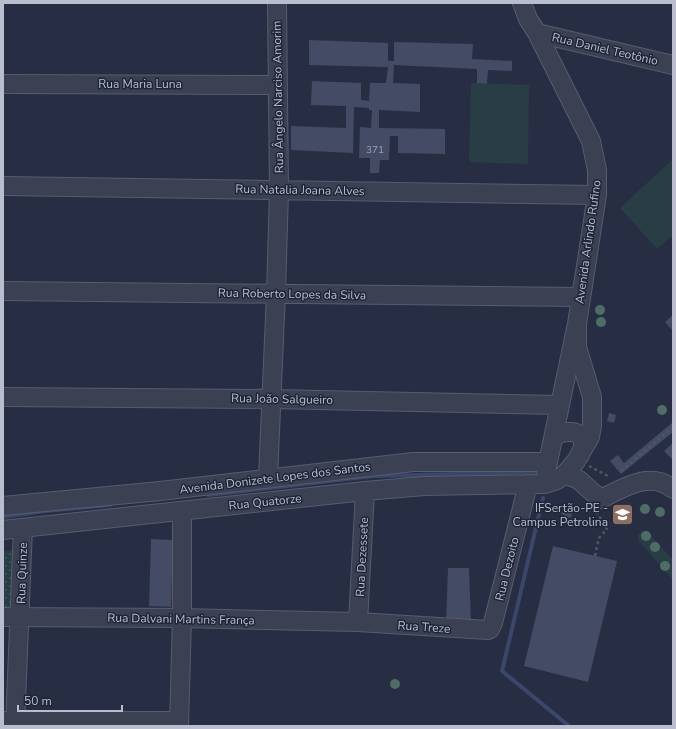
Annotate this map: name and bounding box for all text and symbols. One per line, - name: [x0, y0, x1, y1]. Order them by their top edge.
- street label: Rua Ângelo Narciso Amorim: [269, 20, 287, 174]
- street label: Rua Daniel Teotônio: [550, 29, 660, 69]
- street label: Rua Maria Luna: [98, 76, 182, 92]
- house number: 371: [366, 143, 384, 157]
- street label: Avenida Arlindo Rufino: [571, 179, 605, 305]
- street label: Rua Natalia Joana Alves: [235, 181, 365, 199]
- street label: Rua Roberto Lopes da Silva: [218, 285, 366, 303]
- street label: Rua João Salgueiro: [231, 390, 333, 408]
- street label: Avenida Donizete Lopes dos Santos: [178, 458, 372, 498]
- street label: Rua Quatorze: [228, 490, 302, 514]
- place label: IFSertão-PE - Campus Petrolina: [513, 500, 608, 530]
- school or university icon: IFSertão-PE - Campus Petrolina: [610, 502, 636, 528]
- street label: Rua Dezessete: [352, 517, 372, 597]
- street label: Rua Dezoito: [491, 535, 523, 603]
- street label: Rua Quinze: [13, 542, 31, 604]
- street label: Rua Dalvani Martins França: [107, 610, 255, 628]
- street label: Rua Treze: [397, 617, 451, 637]
- scale bar: [18, 687, 122, 713]
- text: 50 m: [24, 693, 52, 709]

